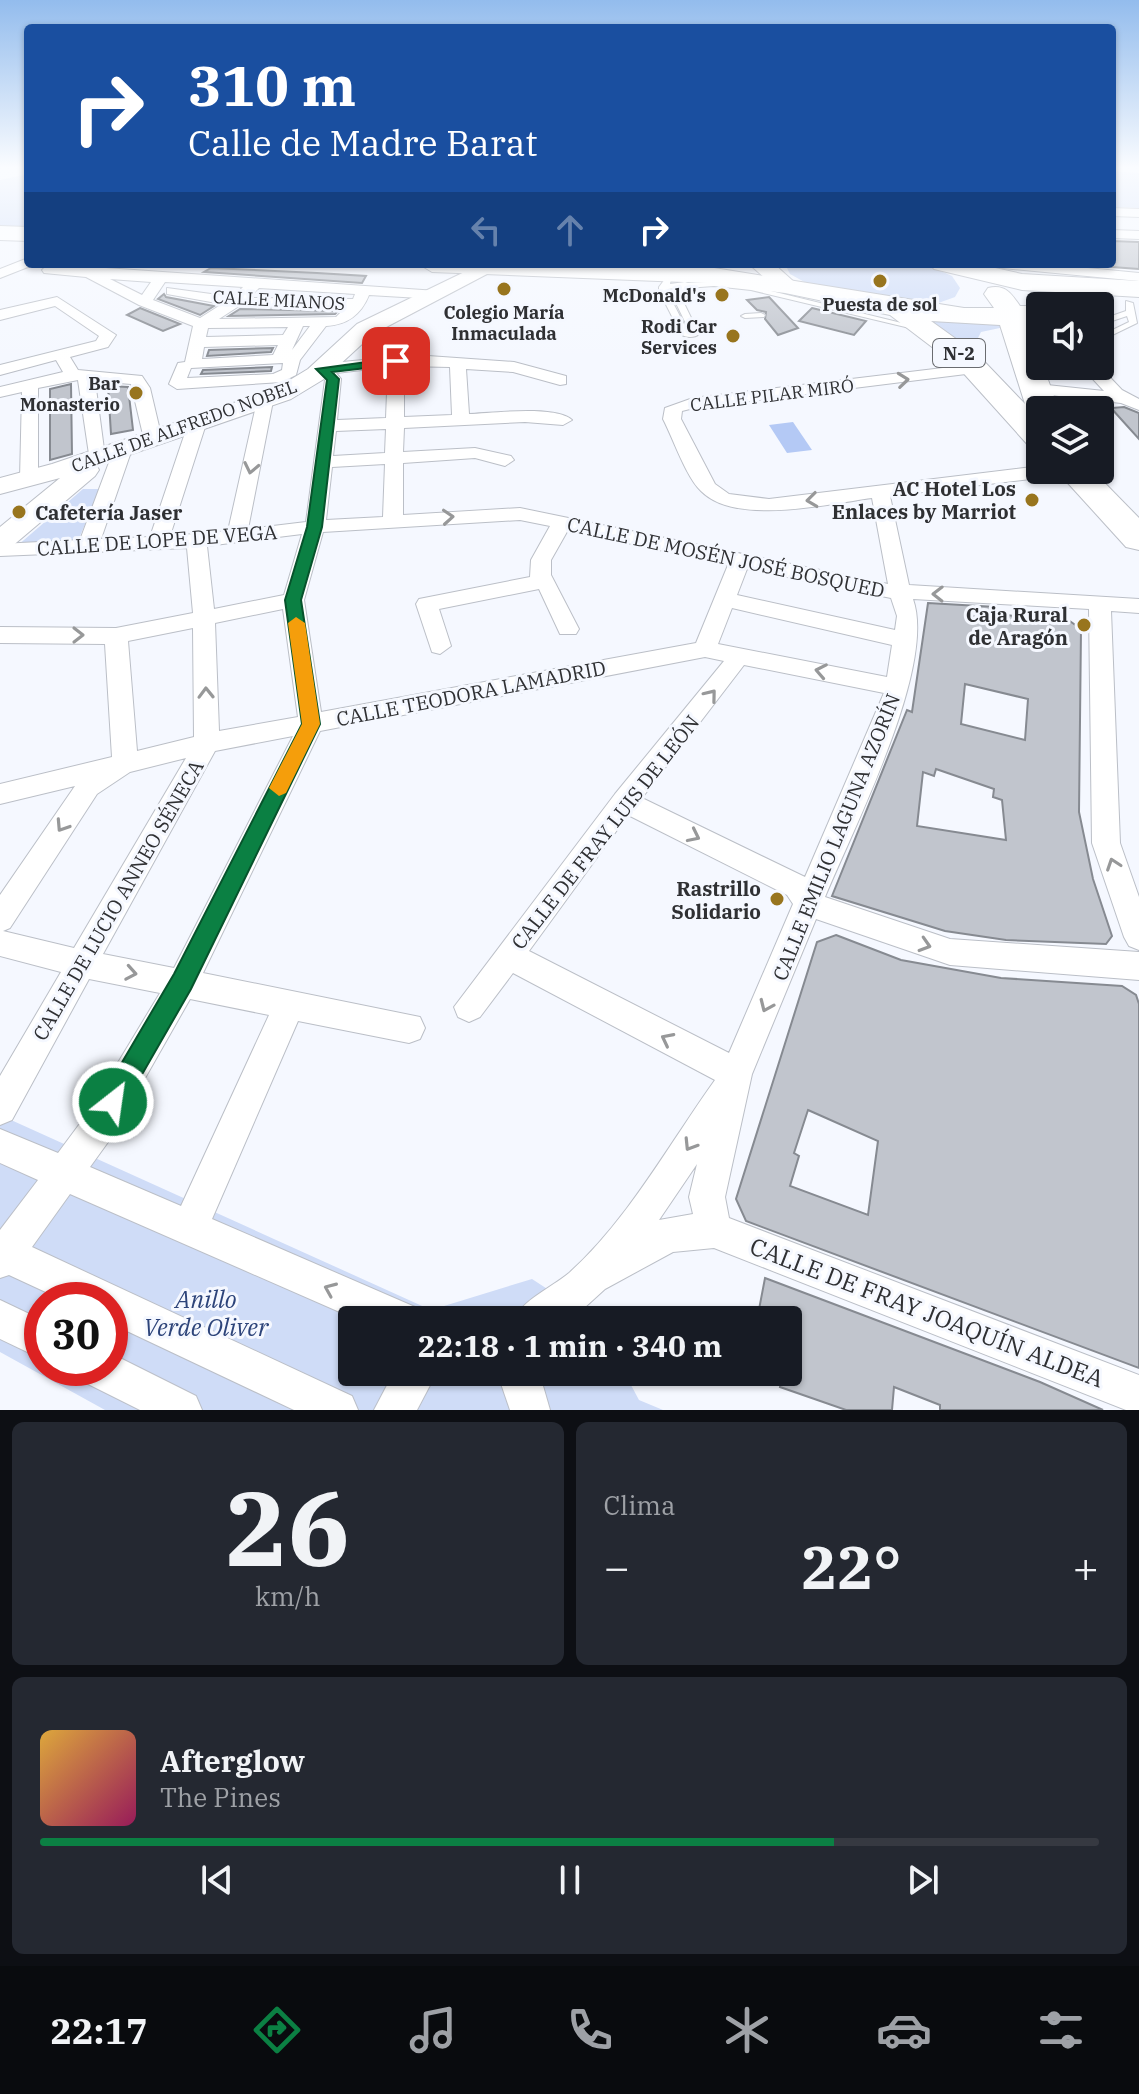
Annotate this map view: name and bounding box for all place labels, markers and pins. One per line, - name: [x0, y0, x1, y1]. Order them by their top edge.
- marker: Puesta de sol: [871, 272, 889, 290]
- marker: Colegio María Inmaculada: [495, 280, 513, 298]
- place label: McDonald's: [603, 284, 706, 307]
- marker: McDonald's: [713, 286, 731, 304]
- place label: Puesta de sol: [822, 293, 938, 316]
- place label: Colegio María Inmaculada: [443, 301, 565, 345]
- place label: Rodi Car Services: [641, 315, 717, 359]
- pin: [362, 327, 430, 395]
- marker: Rodi Car Services: [724, 327, 742, 345]
- place label: Bar Monasterio: [20, 372, 120, 416]
- marker: Bar Monasterio: [127, 384, 145, 402]
- place label: AC Hotel Los Enlaces by Marriot: [832, 475, 1017, 525]
- marker: AC Hotel Los Enlaces by Marriot: [1023, 491, 1041, 509]
- place label: Cafetería Jaser: [35, 499, 182, 526]
- marker: Cafetería Jaser: [10, 503, 28, 521]
- place label: Caja Rural de Aragón: [966, 601, 1068, 651]
- marker: Caja Rural de Aragón: [1075, 616, 1093, 634]
- place label: Rastrillo Solidario: [671, 875, 761, 925]
- marker: Rastrillo Solidario: [768, 890, 786, 908]

